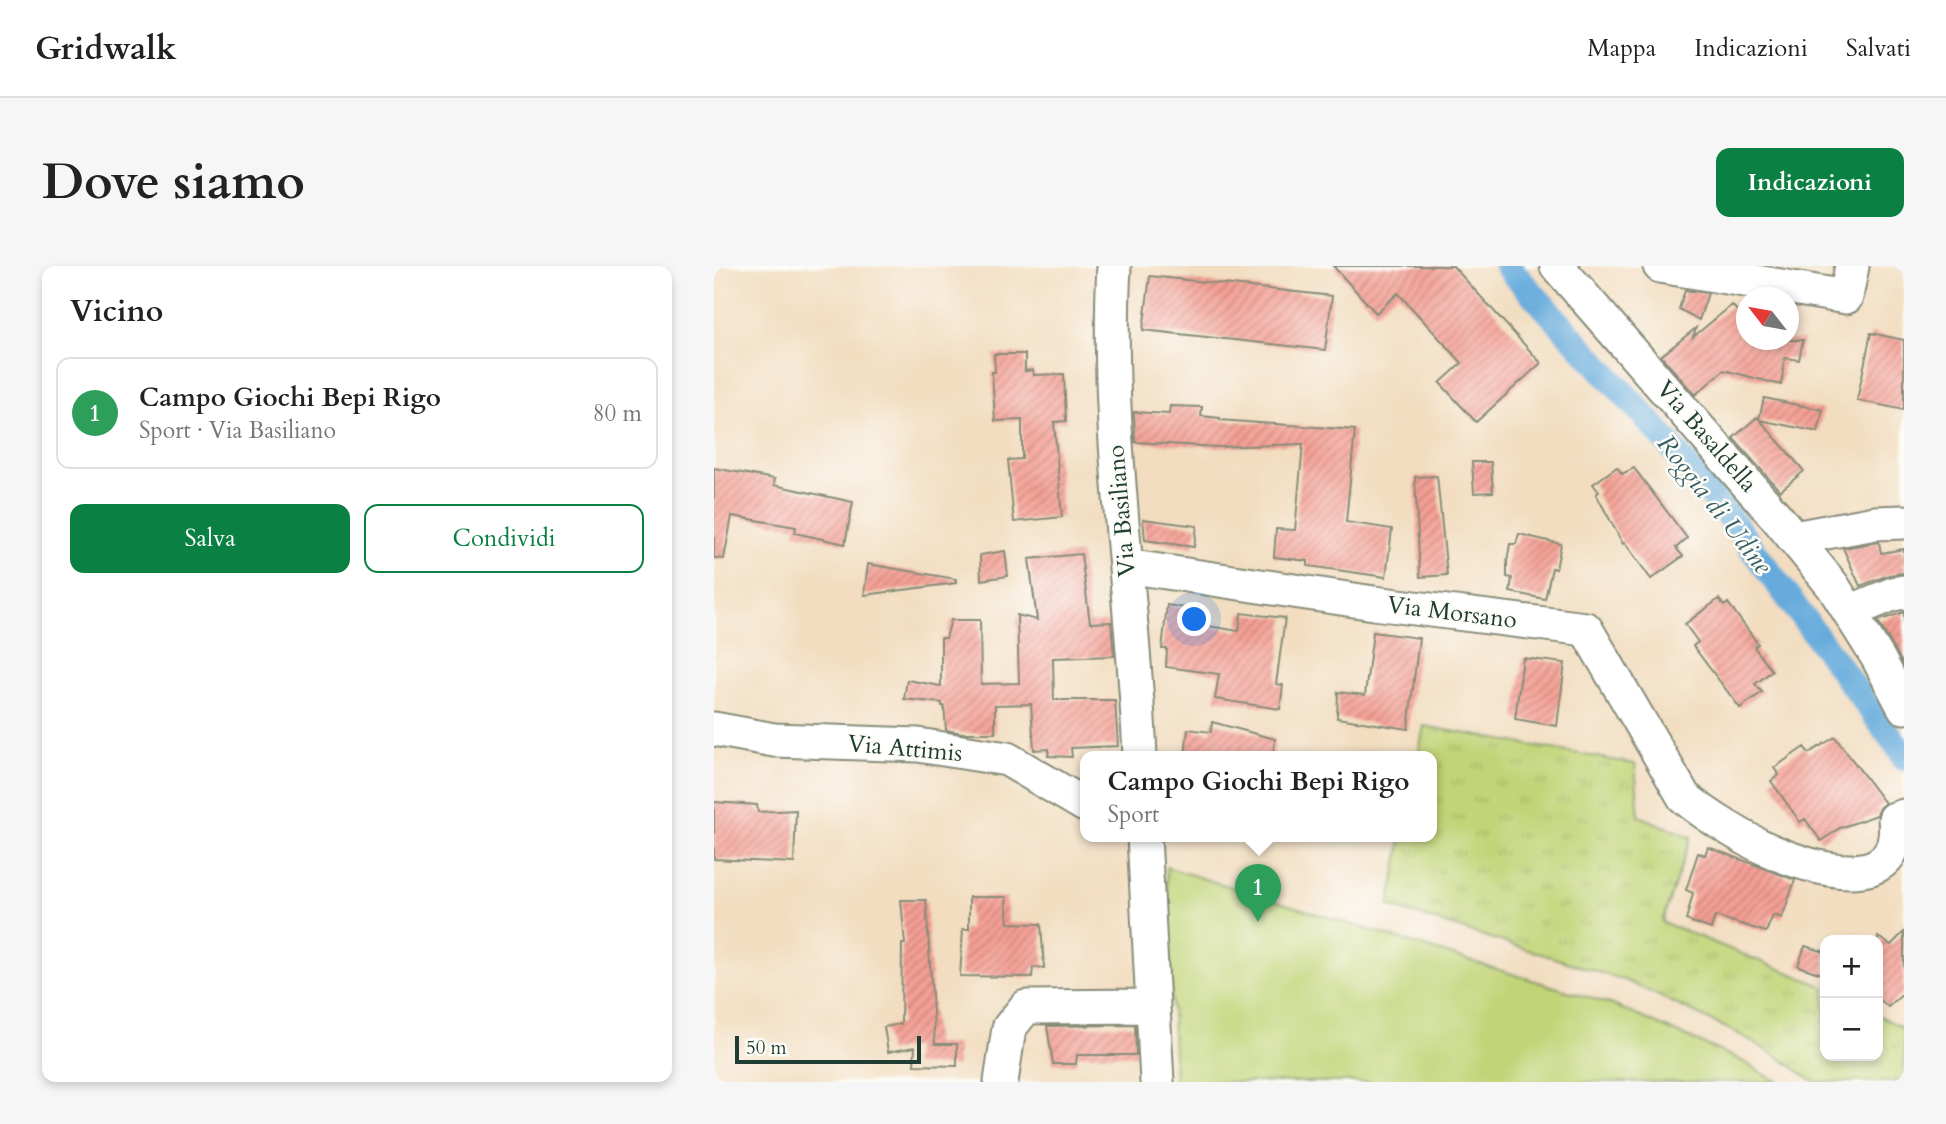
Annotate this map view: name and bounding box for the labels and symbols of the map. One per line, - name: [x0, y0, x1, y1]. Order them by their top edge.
- north arrow: [1736, 287, 1799, 350]
- street label: Via Basaldella: [1649, 373, 1765, 500]
- water label: Roggia di Udine: [1649, 427, 1781, 582]
- street label: Via Basiliano: [1099, 443, 1144, 578]
- street label: Via Morsano: [1385, 588, 1519, 637]
- your location: [1177, 602, 1211, 636]
- street label: Via Attimis: [846, 727, 964, 770]
- pin: 1: [1235, 864, 1281, 922]
- scale bar: [735, 1033, 920, 1065]

